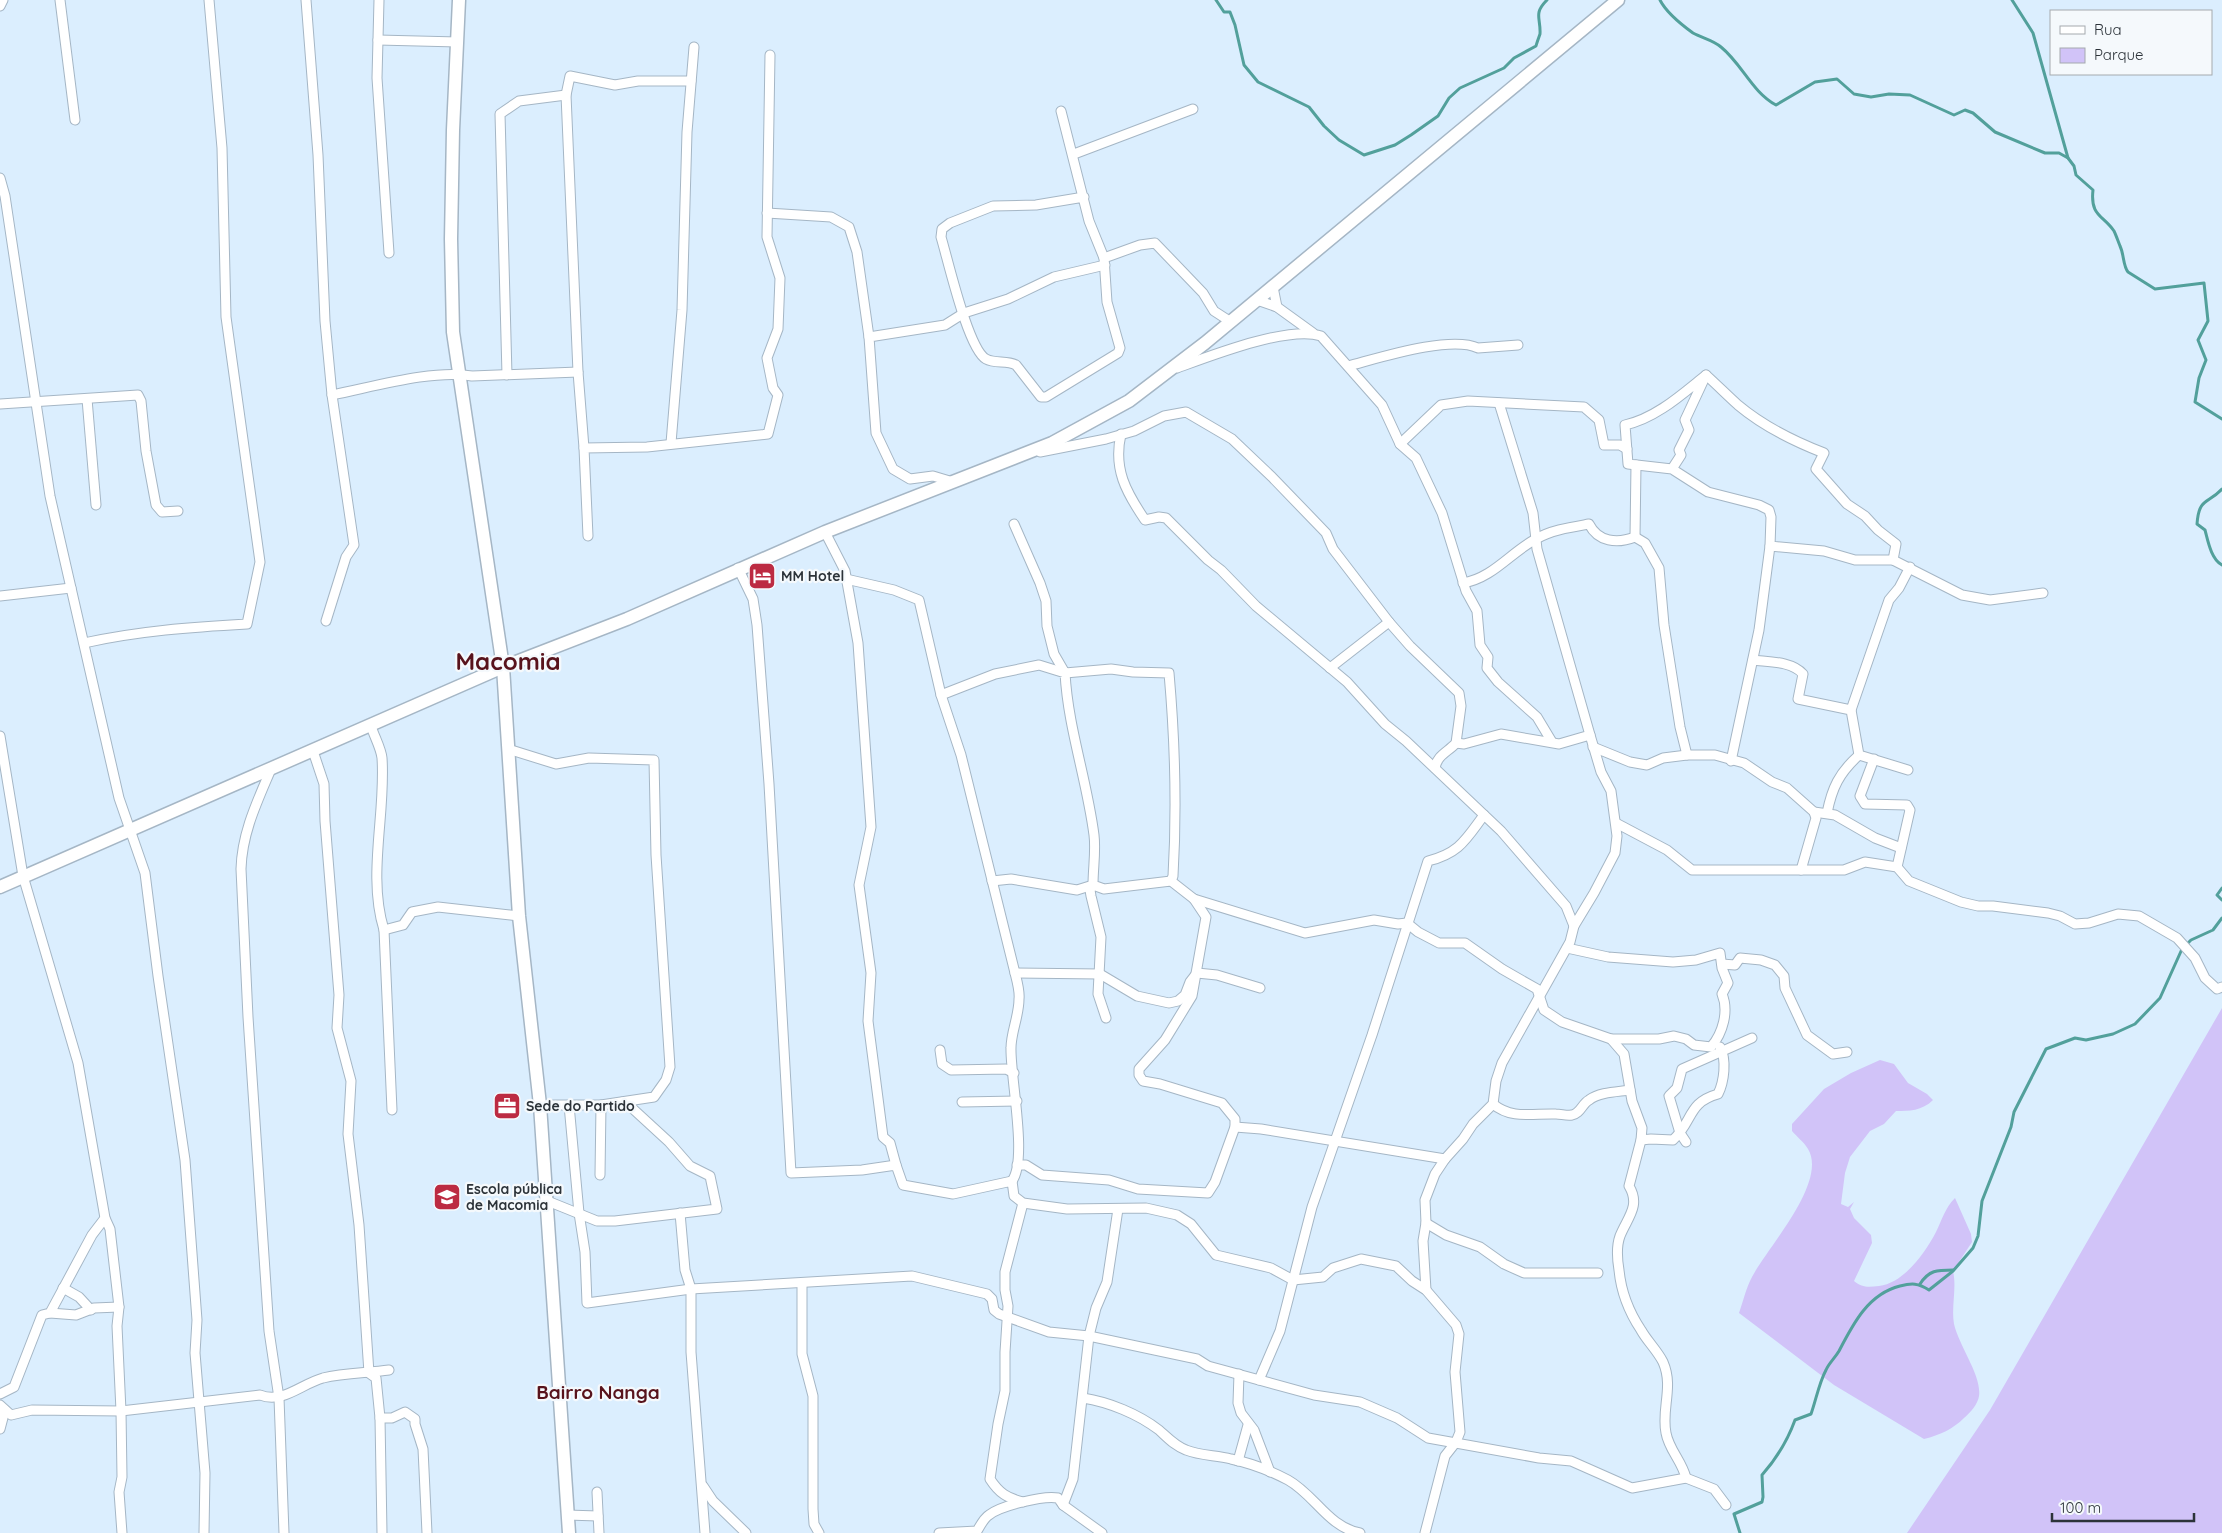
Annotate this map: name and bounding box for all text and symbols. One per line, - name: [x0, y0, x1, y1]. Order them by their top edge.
- legend: [2050, 10, 2212, 75]
- text: Rua: [2094, 20, 2122, 39]
- text: Parque: [2094, 45, 2144, 64]
- hotel icon: MM Hotel: [747, 561, 777, 591]
- place label: MM Hotel: [781, 567, 844, 585]
- district label: Macomia: [455, 646, 561, 676]
- office icon: Sede do Partido: [492, 1091, 522, 1121]
- place label: Sede do Partido: [526, 1097, 635, 1115]
- place label: Escola pública de Macomia: [466, 1180, 562, 1214]
- school or university icon: Escola pública de Macomia: [432, 1182, 462, 1212]
- district label: Bairro Nanga: [536, 1380, 660, 1404]
- scale bar: [2052, 1490, 2194, 1522]
- text: 100 m: [2060, 1498, 2101, 1517]

